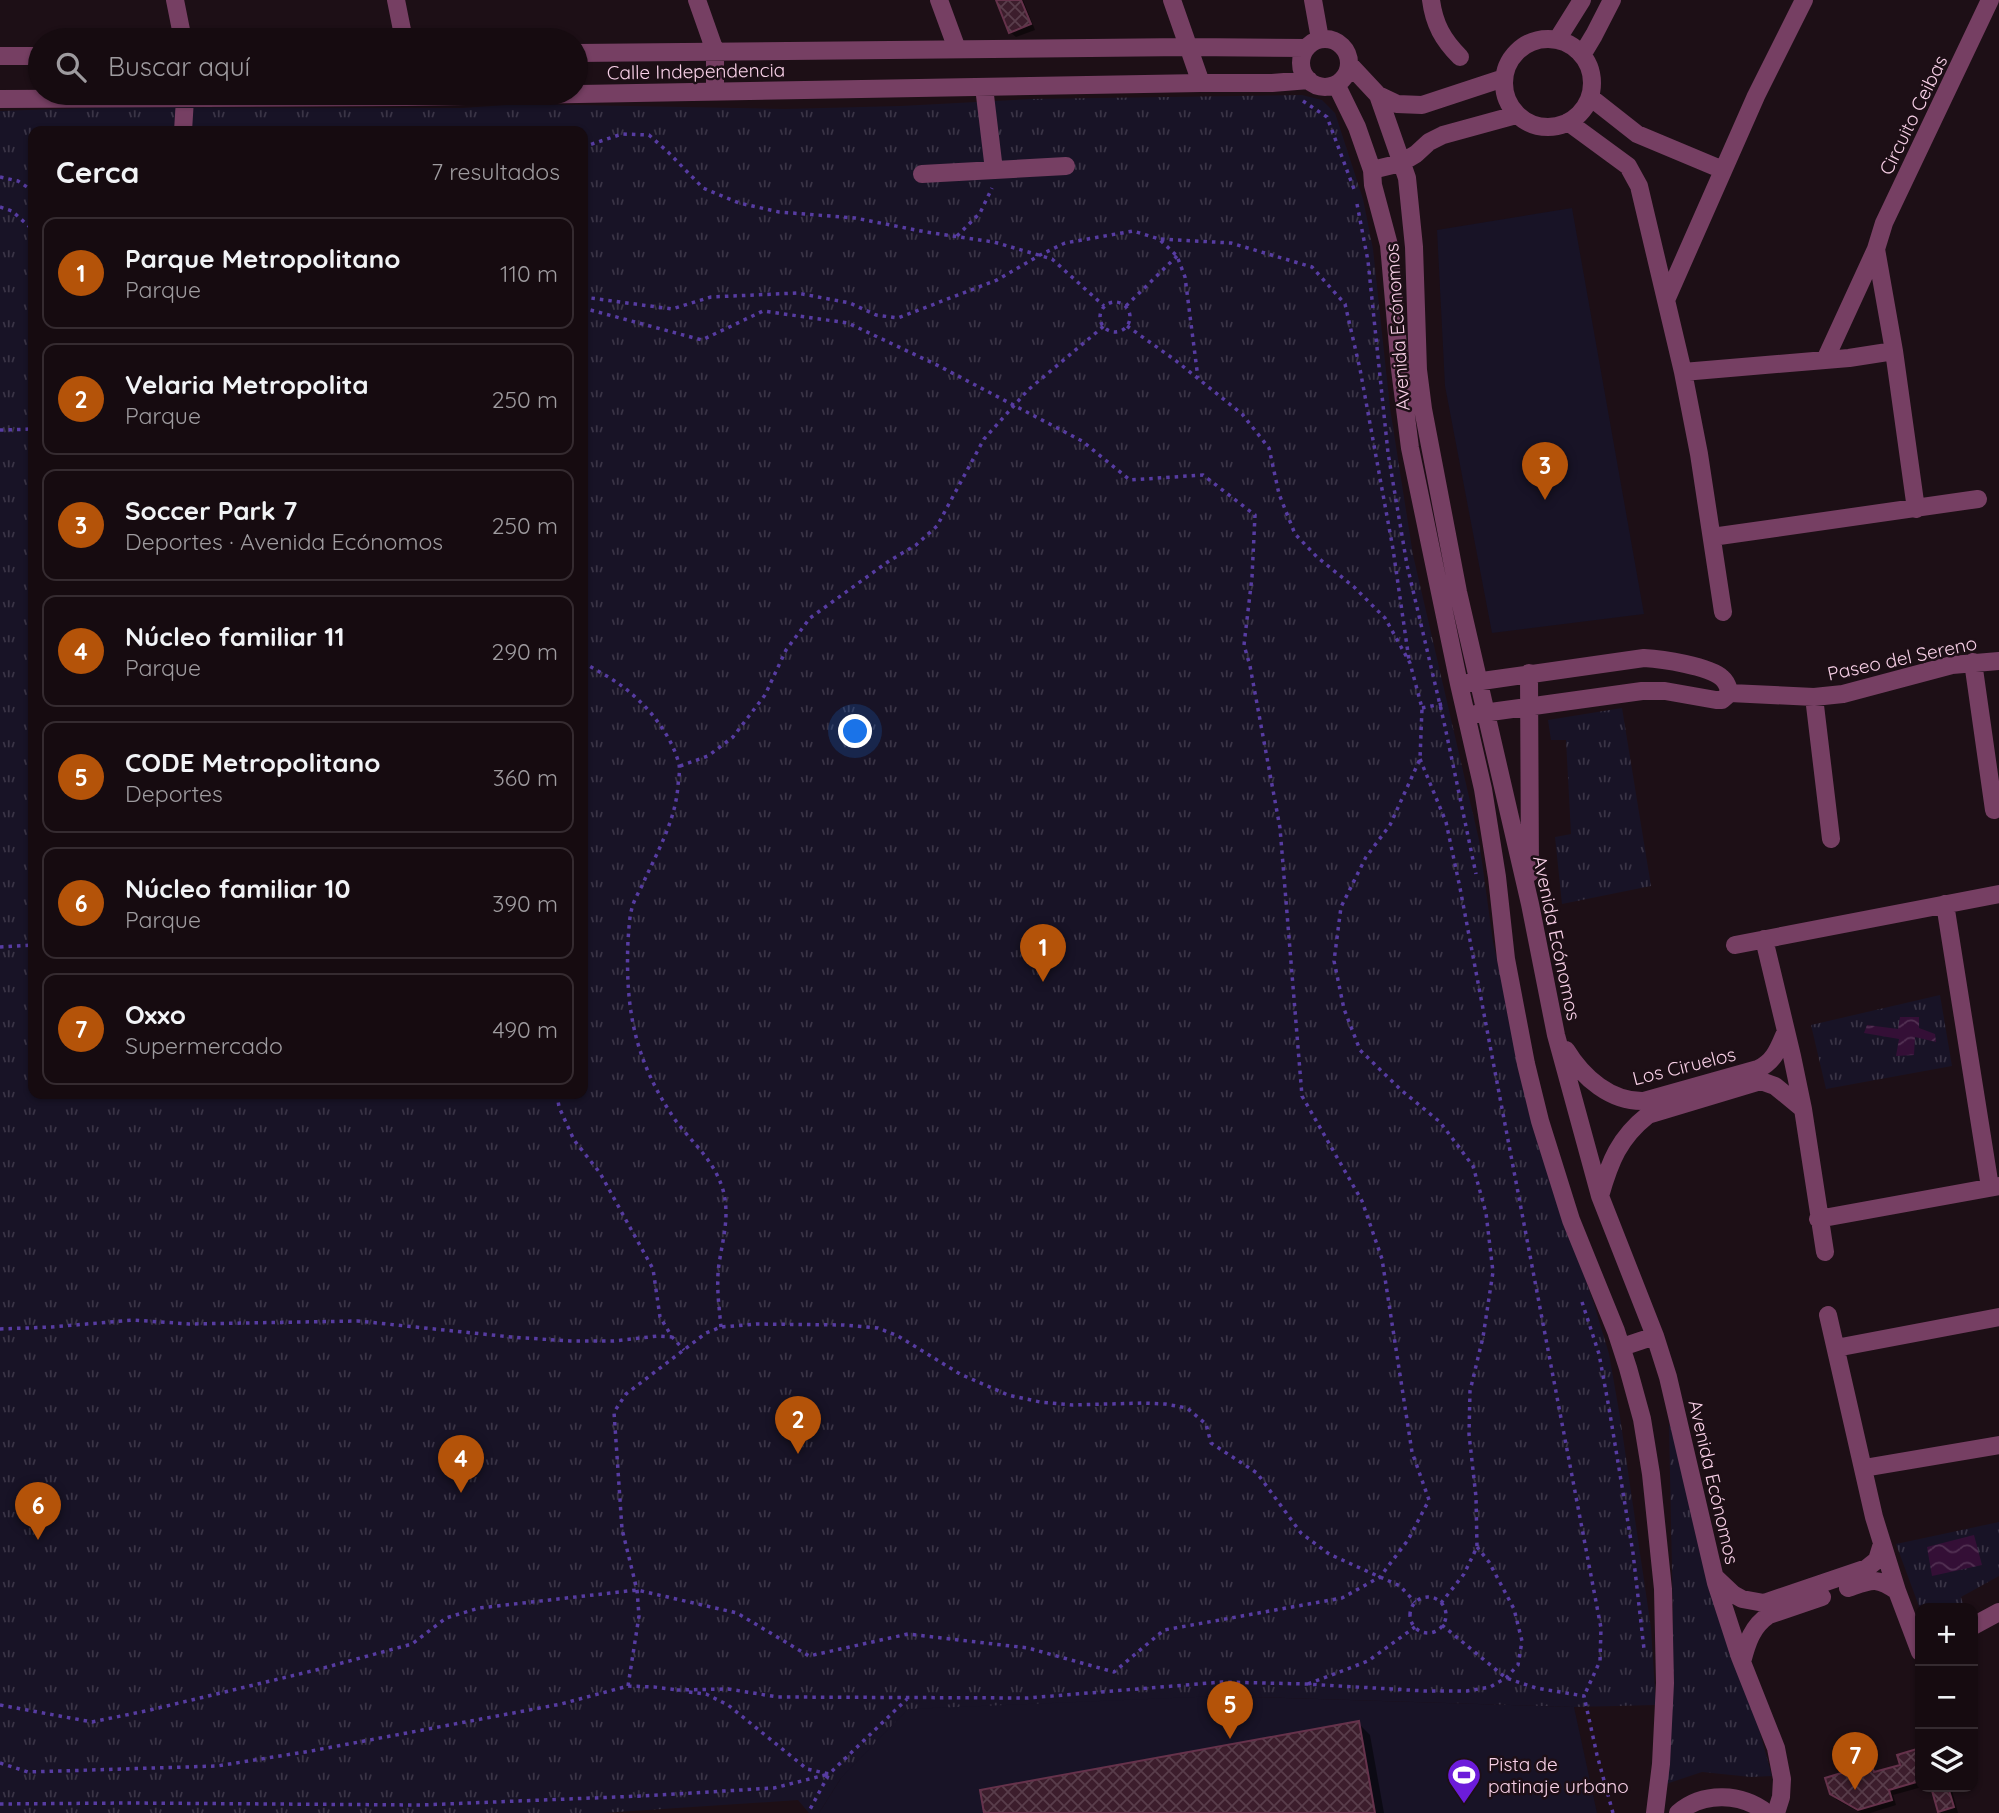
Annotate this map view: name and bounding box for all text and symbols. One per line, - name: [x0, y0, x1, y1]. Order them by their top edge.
- search box: [28, 28, 588, 105]
- icon: search: [52, 48, 90, 86]
- text: Buscar aquí: [108, 50, 250, 83]
- street label: Circuito Ceibas: [1874, 51, 1952, 179]
- street label: Calle Independencia: [607, 57, 785, 85]
- text: Cerca: [56, 153, 139, 191]
- text: 7 resultados: [431, 157, 560, 186]
- text: Parque Metropolitano: [125, 242, 400, 275]
- street label: Avenida Ecónomos: [1379, 242, 1415, 412]
- text: 1: [77, 259, 85, 288]
- text: 110 m: [500, 259, 558, 288]
- text: Parque: [125, 275, 201, 304]
- text: Velaria Metropolita: [125, 368, 369, 401]
- text: 2: [74, 385, 88, 414]
- text: 250 m: [492, 385, 558, 414]
- text: Parque: [125, 401, 201, 430]
- pin: 3: [1522, 442, 1568, 500]
- text: Soccer Park 7: [125, 494, 297, 527]
- text: 3: [75, 511, 87, 540]
- text: 250 m: [492, 511, 558, 540]
- text: Deportes · Avenida Ecónomos: [125, 527, 443, 556]
- text: Núcleo familiar 11: [125, 620, 345, 653]
- street label: Paseo del Sereno: [1825, 630, 1979, 686]
- text: 4: [74, 637, 88, 666]
- text: 290 m: [491, 637, 558, 666]
- text: Parque: [125, 653, 201, 682]
- your location: [838, 714, 872, 748]
- text: CODE Metropolitano: [125, 746, 380, 779]
- text: 5: [74, 763, 88, 792]
- text: 360 m: [493, 763, 558, 792]
- text: Deportes: [125, 779, 223, 808]
- street label: Avenida Ecónomos: [1528, 853, 1586, 1023]
- text: Núcleo familiar 10: [125, 872, 350, 905]
- text: 6: [75, 889, 87, 918]
- text: 390 m: [492, 889, 558, 918]
- text: Parque: [125, 905, 201, 934]
- pin: 1: [1020, 924, 1066, 982]
- text: Oxxo: [125, 998, 186, 1031]
- text: 7: [75, 1015, 87, 1044]
- text: 490 m: [493, 1015, 558, 1044]
- text: Supermercado: [125, 1031, 283, 1060]
- street label: Los Ciruelos: [1630, 1042, 1738, 1090]
- pin: 2: [775, 1396, 821, 1454]
- street label: Avenida Ecónomos: [1683, 1397, 1745, 1567]
- pin: 4: [438, 1435, 484, 1493]
- pin: 6: [15, 1482, 61, 1540]
- map controls: [1915, 1603, 1978, 1792]
- button: +: [1915, 1603, 1978, 1666]
- button: −: [1915, 1666, 1978, 1729]
- pin: 5: [1207, 1681, 1253, 1739]
- button: layers: [1915, 1729, 1978, 1792]
- pin: 7: [1832, 1732, 1878, 1790]
- place label: Pista de patinaje urbano: [1488, 1752, 1629, 1798]
- sports icon: Pista de patinaje urbano: [1445, 1756, 1483, 1805]

